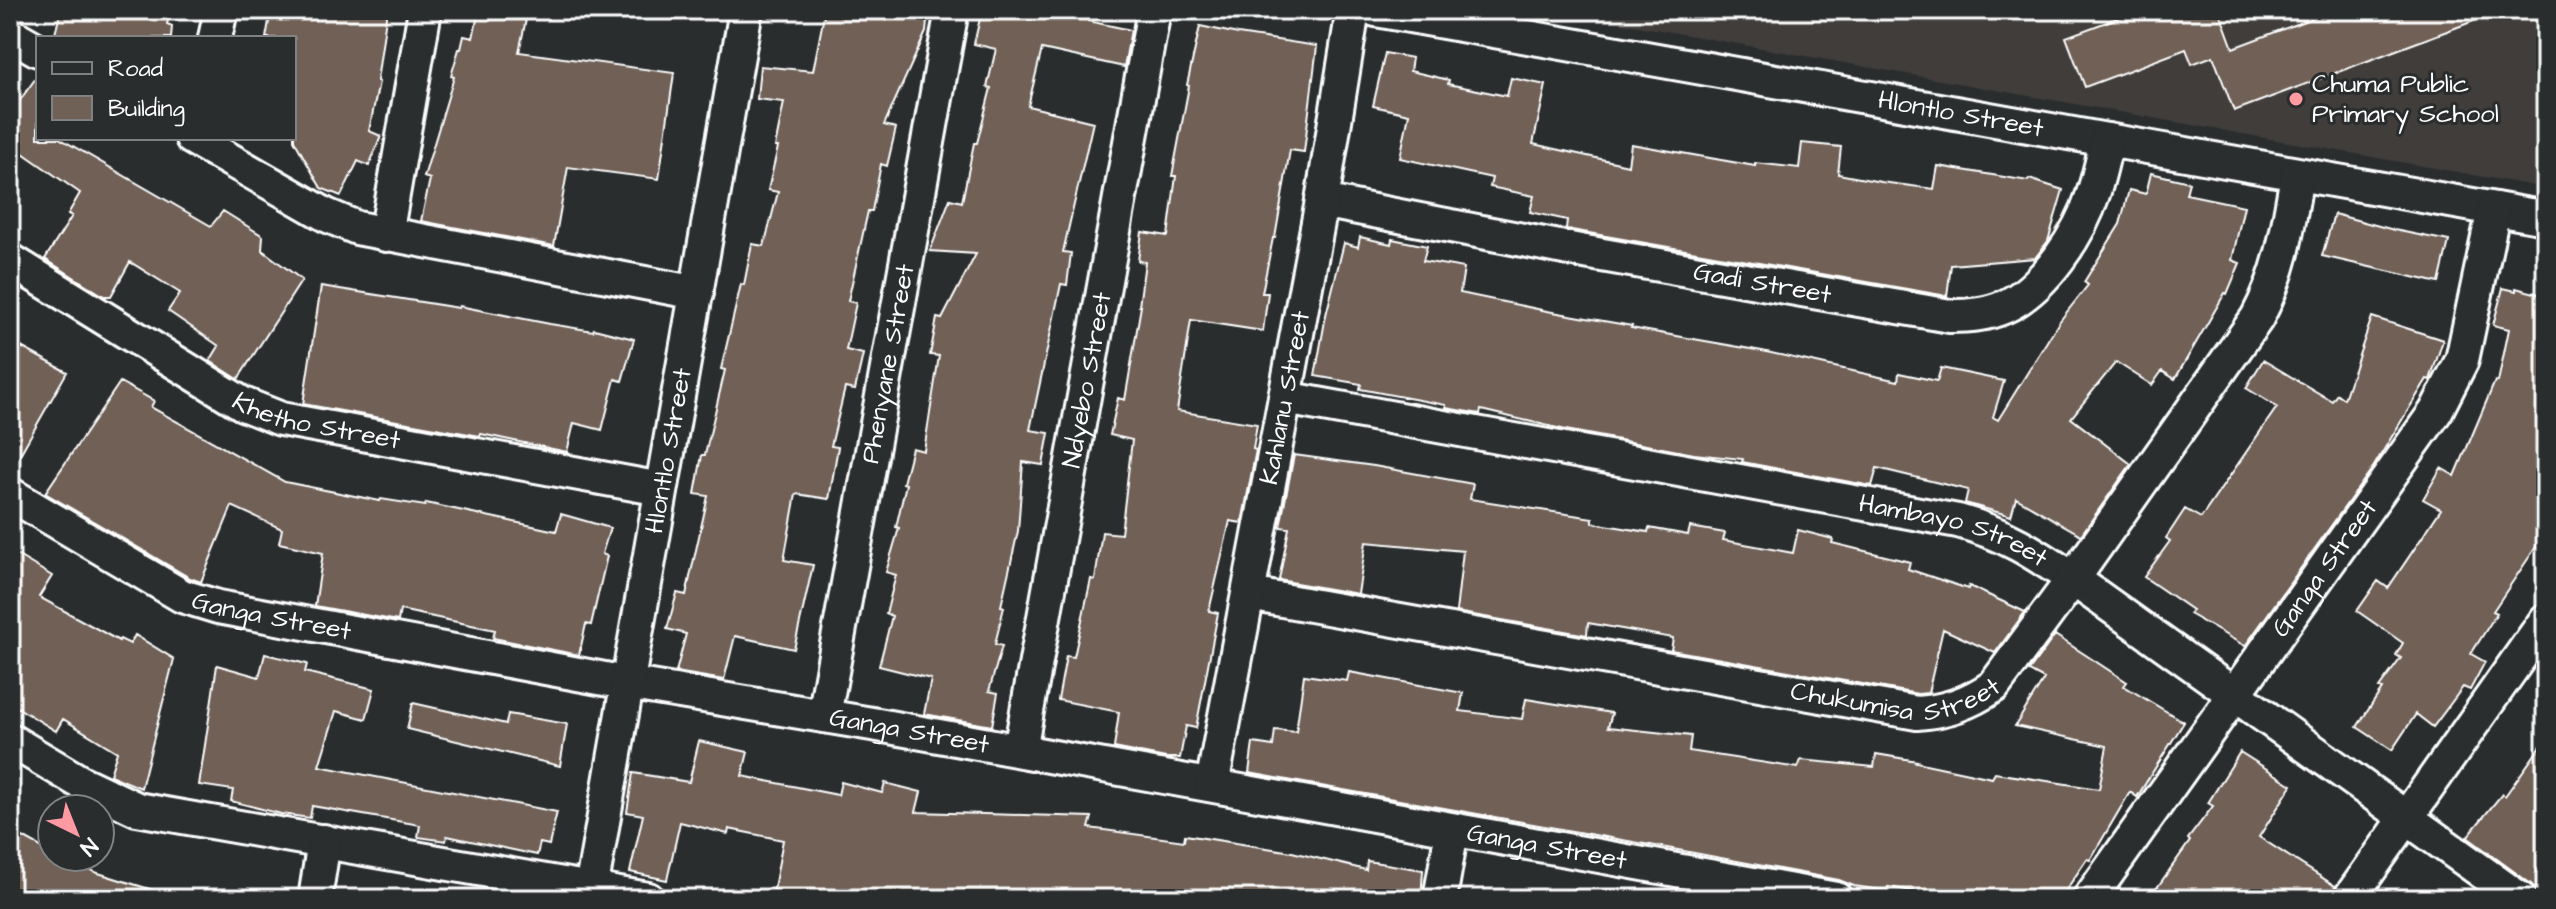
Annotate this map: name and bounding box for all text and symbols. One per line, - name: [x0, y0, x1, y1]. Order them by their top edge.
- legend: [36, 36, 296, 140]
- text: Road: [108, 52, 163, 86]
- place label: Chuma Public Primary School: [2312, 66, 2499, 134]
- street label: Hlontlo Street: [1875, 82, 2047, 146]
- marker: Chuma Public Primary School: [2287, 90, 2305, 108]
- text: Building: [108, 92, 185, 127]
- street label: Gadi Street: [1691, 253, 1835, 313]
- street label: Phenyane Street: [852, 261, 924, 466]
- street label: Ndyebo Street: [1053, 289, 1121, 471]
- street label: Kahlanu Street: [1251, 307, 1319, 488]
- street label: Hlontlo Street: [636, 365, 701, 536]
- street label: Khetho Street: [225, 384, 404, 459]
- street label: Hambayo Street: [1856, 485, 2055, 576]
- street label: Ganga Street: [2263, 491, 2386, 644]
- street label: Ganga Street: [187, 582, 355, 650]
- street label: Chukumisa Street: [1788, 668, 2008, 731]
- street label: Ganga Street: [827, 699, 993, 763]
- north arrow: [36, 793, 116, 873]
- street label: Ganga Street: [1464, 814, 1630, 879]
- text: N: [73, 830, 104, 863]

